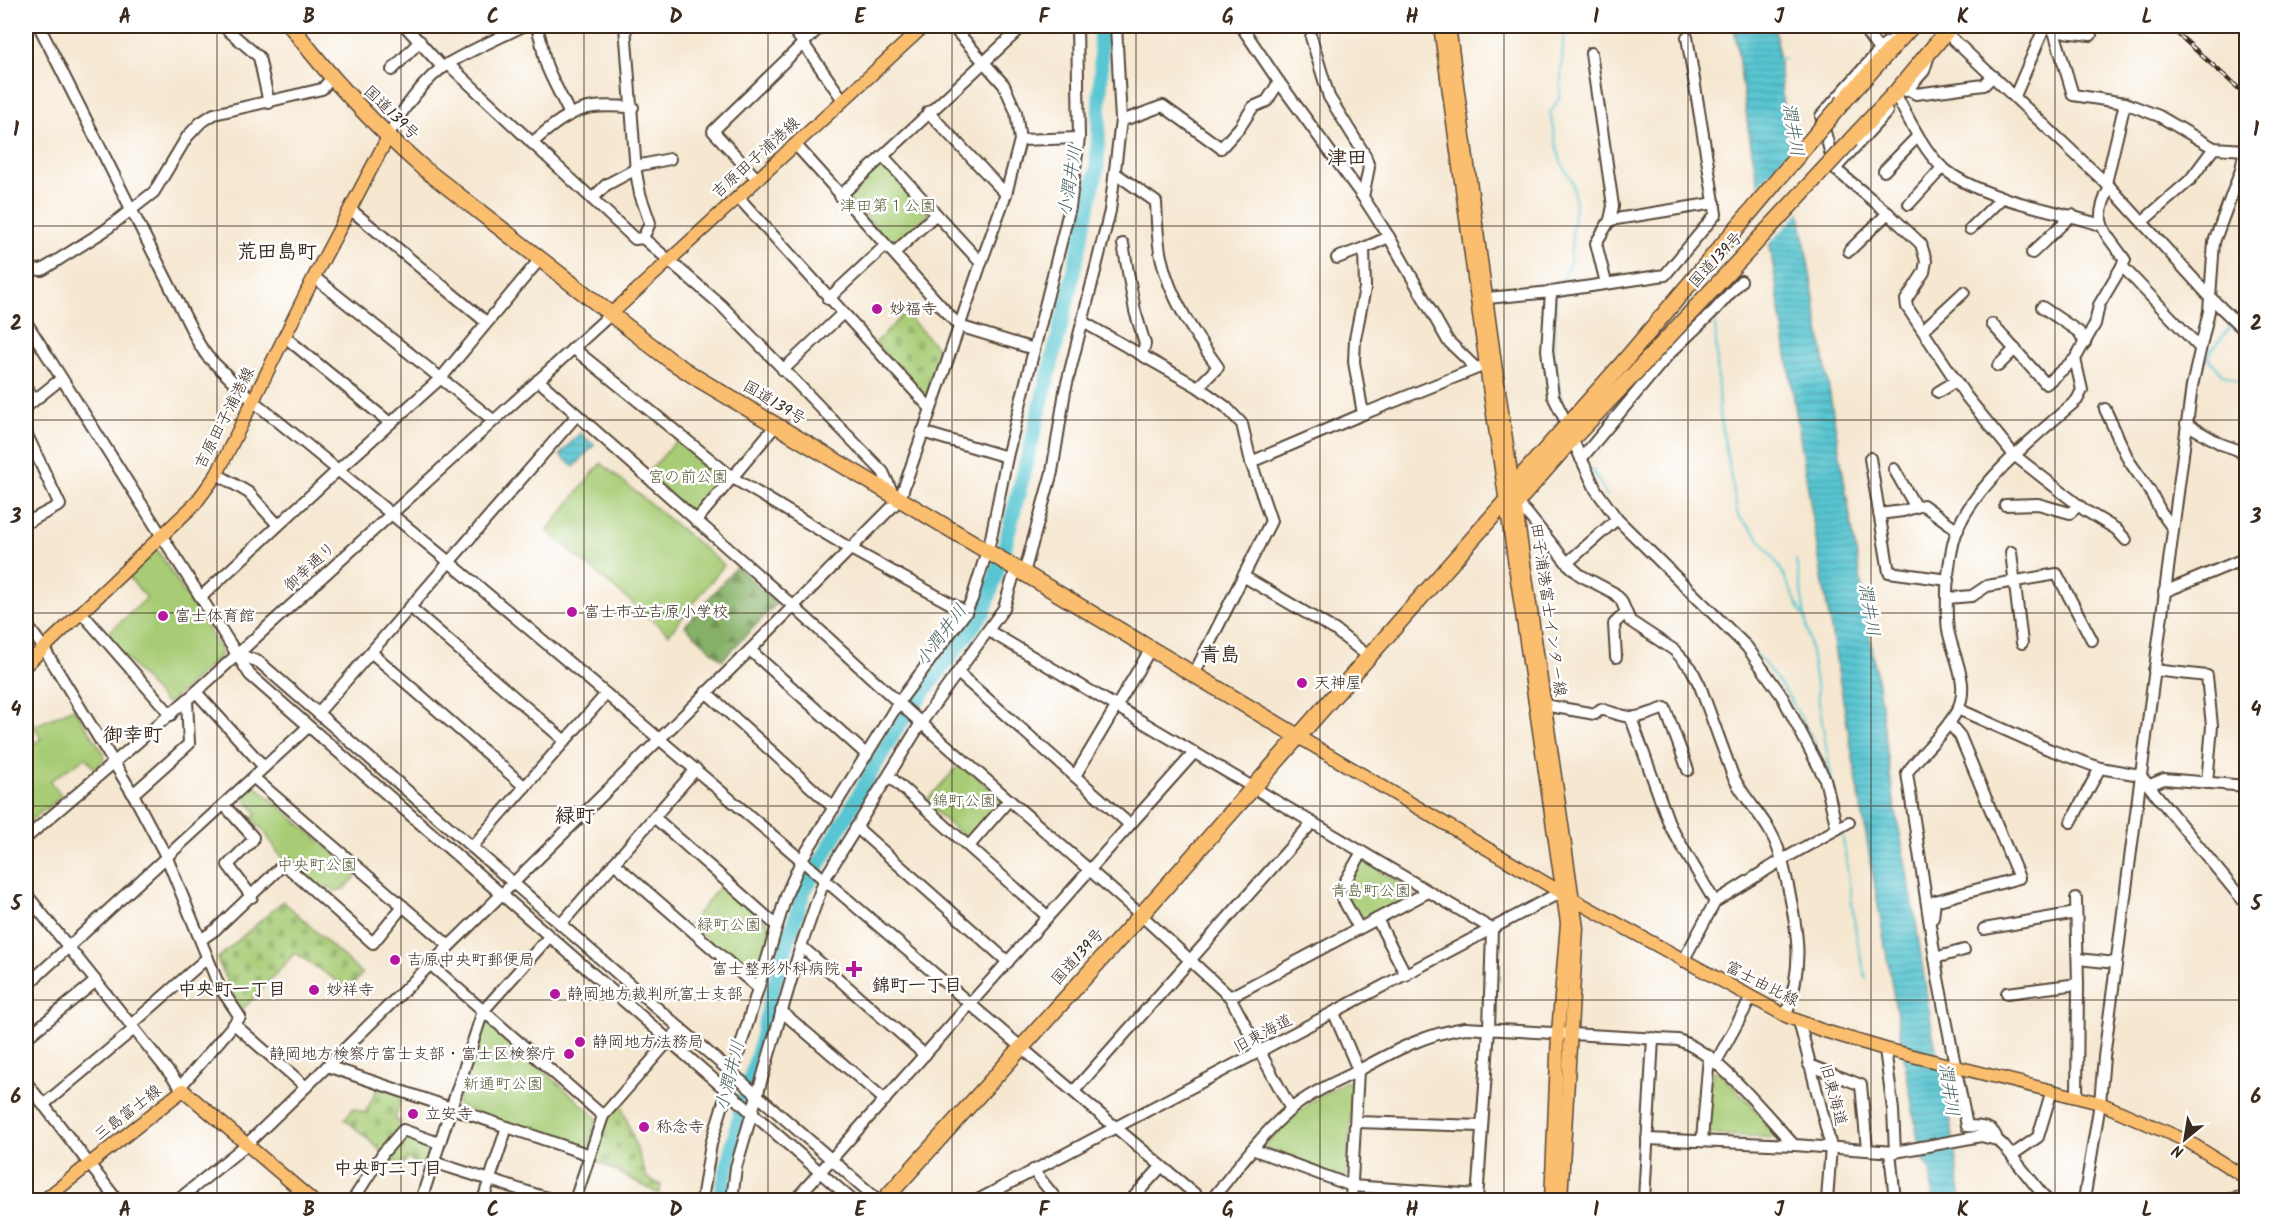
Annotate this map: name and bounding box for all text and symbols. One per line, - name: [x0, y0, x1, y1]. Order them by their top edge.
- text: A: [119, 2, 131, 34]
- text: B: [303, 2, 315, 34]
- text: C: [487, 2, 499, 34]
- text: D: [669, 2, 683, 34]
- text: E: [854, 2, 866, 34]
- text: F: [1039, 2, 1051, 34]
- text: G: [1222, 2, 1234, 34]
- text: H: [1405, 2, 1419, 34]
- text: I: [1593, 2, 1599, 34]
- text: J: [1774, 2, 1785, 34]
- text: K: [1957, 2, 1969, 34]
- text: L: [2142, 2, 2152, 34]
- street label: 国道139号: [357, 80, 425, 146]
- water label: 潤井川: [1773, 101, 1811, 159]
- street label: 吉原田子浦港線: [706, 111, 806, 205]
- text: 1: [13, 115, 19, 147]
- text: 1: [2253, 115, 2259, 147]
- water label: 小潤井川: [1051, 143, 1091, 219]
- district label: 津田: [1327, 143, 1367, 175]
- park label: 津田第１公園: [840, 194, 936, 219]
- street label: 国道139号: [1683, 226, 1749, 294]
- district label: 荒田島町: [237, 237, 317, 269]
- place label: 妙福寺: [889, 297, 937, 322]
- marker: 妙福寺: [870, 302, 884, 316]
- text: 2: [10, 309, 22, 341]
- text: 2: [2250, 309, 2262, 341]
- street label: 吉原田子浦港線: [188, 362, 262, 474]
- street label: 国道139号: [738, 374, 810, 432]
- park label: 宮の前公園: [648, 465, 728, 490]
- text: 3: [10, 502, 22, 534]
- text: 3: [2250, 502, 2262, 534]
- street label: 田子浦港富士インター線: [1523, 521, 1573, 699]
- street label: 御幸通り: [278, 536, 342, 598]
- water label: 潤井川: [1849, 581, 1887, 639]
- water label: 小潤井川: [909, 599, 975, 673]
- place label: 富士市立吉原小学校: [584, 600, 728, 625]
- place label: 富士体育館: [175, 604, 255, 629]
- marker: 富士市立吉原小学校: [565, 605, 579, 619]
- marker: 富士体育館: [156, 609, 170, 623]
- district label: 青島: [1200, 640, 1240, 672]
- place label: 天神屋: [1314, 671, 1362, 696]
- marker: 天神屋: [1295, 676, 1309, 690]
- text: 4: [11, 695, 22, 727]
- text: 4: [2251, 695, 2262, 727]
- district label: 御幸町: [103, 720, 163, 752]
- park label: 錦町公園: [932, 789, 996, 814]
- district label: 緑町: [555, 801, 595, 833]
- park label: 中央町公園: [277, 853, 357, 878]
- park label: 青島町公園: [1331, 879, 1411, 904]
- text: 5: [10, 889, 23, 921]
- text: 5: [2250, 889, 2263, 921]
- park label: 緑町公園: [697, 913, 761, 938]
- street label: 国道139号: [1045, 923, 1111, 991]
- place label: 吉原中央町郵便局: [407, 948, 535, 973]
- marker: 吉原中央町郵便局: [388, 953, 402, 967]
- street label: 富士由比線: [1721, 955, 1803, 1013]
- place label: 富士整形外科病院: [712, 957, 840, 982]
- marker: 富士整形外科病院: [845, 960, 863, 978]
- district label: 錦町一丁目: [872, 972, 962, 1001]
- district label: 中央町一丁目: [178, 976, 286, 1005]
- place label: 妙祥寺: [326, 978, 374, 1003]
- place label: 静岡地方裁判所富士支部: [567, 982, 743, 1007]
- marker: 妙祥寺: [307, 983, 321, 997]
- marker: 静岡地方裁判所富士支部: [548, 987, 562, 1001]
- street label: 旧東海道: [1229, 1008, 1297, 1060]
- place label: 静岡地方法務局: [592, 1030, 704, 1055]
- marker: 静岡地方法務局: [573, 1035, 587, 1049]
- water label: 小潤井川: [708, 1038, 754, 1114]
- place label: 静岡地方検察庁富士支部・富士区検察庁: [269, 1042, 557, 1067]
- marker: 静岡地方検察庁富士支部・富士区検察庁: [562, 1047, 576, 1061]
- street label: 旧東海道: [1813, 1061, 1853, 1129]
- water label: 潤井川: [1930, 1061, 1966, 1119]
- park label: 新通町公園: [463, 1072, 543, 1097]
- street label: 三島富士線: [89, 1079, 167, 1147]
- text: 6: [11, 1082, 22, 1114]
- text: 6: [2251, 1082, 2262, 1114]
- place label: 立安寺: [425, 1102, 473, 1127]
- marker: 立安寺: [406, 1107, 420, 1121]
- north arrow: [2155, 1109, 2215, 1169]
- place label: 称念寺: [656, 1115, 704, 1140]
- marker: 称念寺: [637, 1120, 651, 1134]
- text: N: [2168, 1137, 2189, 1164]
- district label: 中央町二丁目: [334, 1155, 442, 1184]
- text: A: [119, 1195, 131, 1226]
- text: B: [303, 1195, 315, 1226]
- text: C: [487, 1195, 499, 1226]
- text: D: [669, 1195, 683, 1226]
- text: E: [854, 1195, 866, 1226]
- text: F: [1039, 1195, 1051, 1226]
- text: G: [1222, 1195, 1234, 1226]
- text: H: [1405, 1195, 1419, 1226]
- text: I: [1593, 1195, 1599, 1226]
- text: J: [1774, 1195, 1785, 1226]
- text: K: [1957, 1195, 1969, 1226]
- text: L: [2142, 1195, 2152, 1226]

